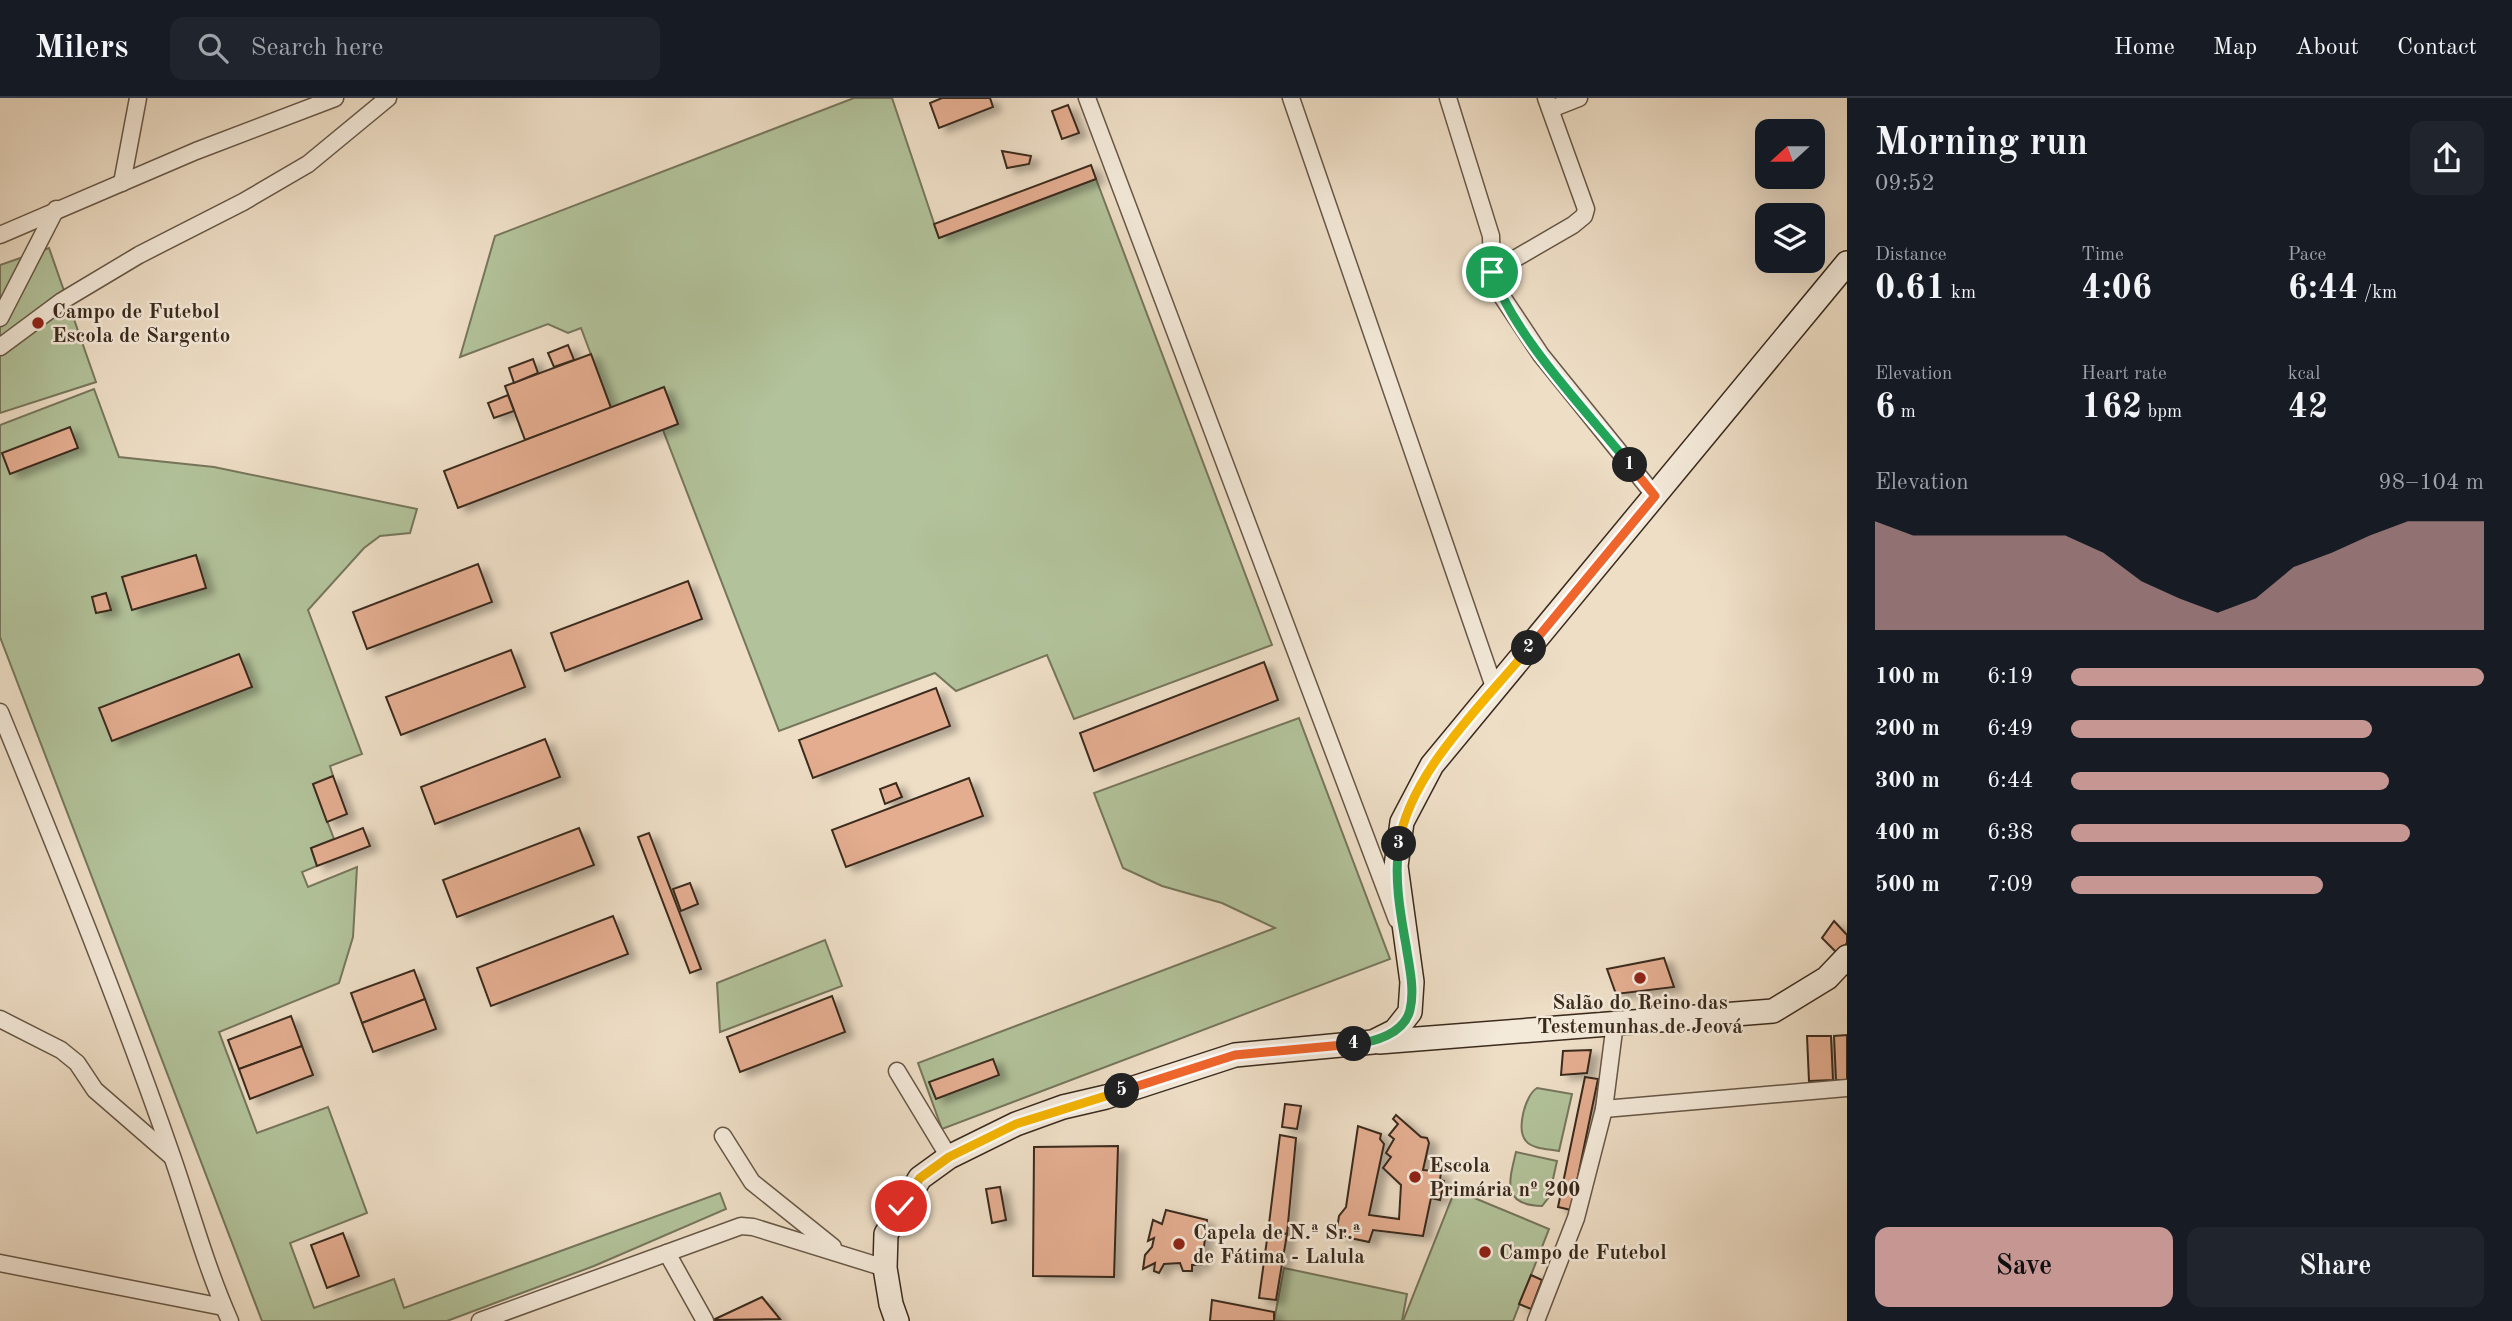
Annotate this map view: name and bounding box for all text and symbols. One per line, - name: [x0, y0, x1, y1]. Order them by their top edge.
- search box: [170, 17, 660, 80]
- icon: search: [194, 29, 232, 67]
- text: Milers: [35, 32, 128, 65]
- text: Search here: [250, 35, 383, 61]
- text: Home: [2114, 36, 2175, 60]
- text: Map: [2213, 36, 2257, 60]
- text: About: [2295, 36, 2359, 60]
- text: Contact: [2397, 36, 2477, 60]
- north arrow: [1755, 119, 1825, 189]
- map controls: [1755, 119, 1825, 273]
- button: share: [2410, 121, 2484, 195]
- text: Morning run: [1875, 125, 2088, 163]
- text: 09:52: [1875, 172, 1935, 195]
- button: layers: [1755, 203, 1825, 273]
- pin: [1462, 242, 1522, 302]
- text: Distance: [1875, 246, 1947, 265]
- text: Time: [2081, 246, 2124, 265]
- text: Pace: [2288, 246, 2326, 265]
- icon: arrive: [1473, 253, 1511, 291]
- text: 0.61: [1875, 271, 1946, 306]
- text: 4:06: [2081, 271, 2152, 306]
- text: 6:44: [2288, 271, 2358, 306]
- text: km: [1946, 284, 1976, 303]
- text: /km: [2358, 284, 2397, 303]
- place label: Campo de Futebol Escola de Sargento: [52, 302, 230, 347]
- marker: Campo de Futebol Escola de Sargento: [30, 315, 46, 331]
- text: Elevation: [1875, 365, 1952, 384]
- text: Heart rate: [2081, 365, 2167, 384]
- text: kcal: [2288, 365, 2320, 384]
- text: 6: [1875, 390, 1895, 425]
- text: 162: [2081, 390, 2142, 425]
- text: 42: [2288, 390, 2328, 425]
- text: m: [1895, 403, 1916, 422]
- text: bpm: [2142, 403, 2182, 422]
- pin: 1: [1612, 448, 1648, 482]
- text: 1: [1624, 455, 1635, 474]
- text: Elevation: [1875, 471, 1969, 494]
- text: 98–104 m: [2378, 471, 2484, 494]
- pin: 2: [1512, 630, 1546, 666]
- text: 2: [1523, 638, 1534, 657]
- text: 100 m: [1875, 665, 1940, 688]
- text: 6:19: [1987, 665, 2033, 688]
- text: 200 m: [1875, 717, 1940, 740]
- text: 6:49: [1987, 717, 2033, 740]
- text: 300 m: [1875, 769, 1940, 792]
- text: 6:44: [1987, 769, 2033, 792]
- text: 400 m: [1875, 821, 1940, 844]
- text: 6:38: [1987, 821, 2033, 844]
- pin: 3: [1382, 826, 1416, 862]
- text: 3: [1393, 834, 1404, 853]
- text: 500 m: [1875, 873, 1940, 896]
- text: 7:09: [1987, 873, 2033, 896]
- marker: Salão do Reino das Testemunhas de Jeová: [1632, 970, 1648, 986]
- place label: Salão do Reino das Testemunhas de Jeová: [1537, 993, 1743, 1038]
- pin: 4: [1336, 1026, 1372, 1062]
- text: 4: [1348, 1034, 1359, 1053]
- pin: 5: [1104, 1074, 1140, 1108]
- text: 5: [1116, 1081, 1127, 1100]
- place label: Escola Primária nº 200: [1429, 1156, 1581, 1201]
- marker: Escola Primária nº 200: [1407, 1169, 1423, 1185]
- pin: [871, 1176, 931, 1236]
- icon: check: [882, 1187, 920, 1225]
- place label: Capela de N.ª Sr.ª de Fátima - Lalula: [1193, 1223, 1365, 1268]
- button: Save: [1875, 1227, 2173, 1307]
- button: Share: [2187, 1227, 2484, 1307]
- marker: Capela de N.ª Sr.ª de Fátima - Lalula: [1171, 1236, 1187, 1252]
- place label: Campo de Futebol: [1499, 1243, 1667, 1264]
- marker: Campo de Futebol: [1477, 1244, 1493, 1260]

